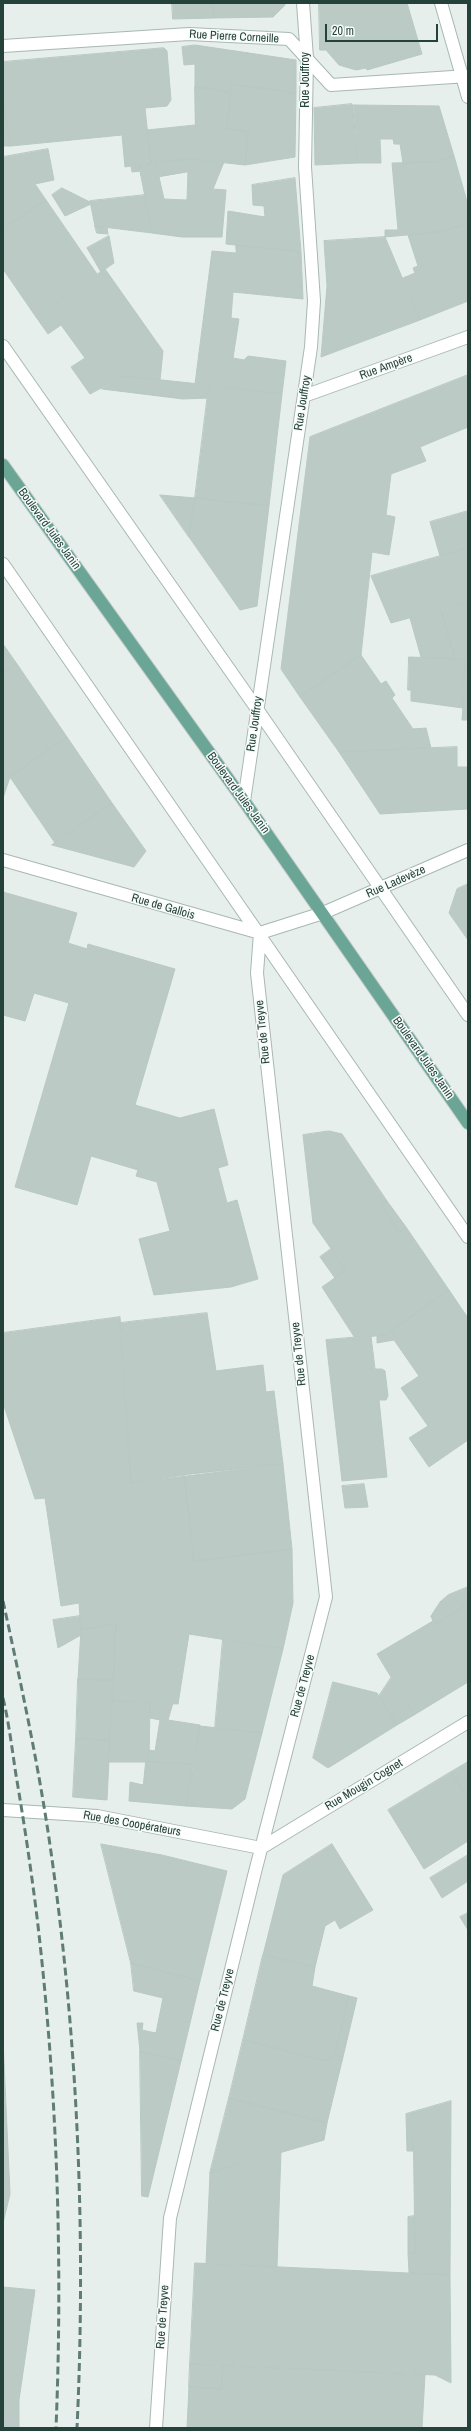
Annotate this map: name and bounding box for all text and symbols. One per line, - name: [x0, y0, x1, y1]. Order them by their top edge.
- scale bar: [327, 16, 440, 42]
- text: 20 m: [332, 23, 354, 39]
- street label: Rue Pierre Corneille: [189, 27, 279, 47]
- street label: Rue Jouffroy: [299, 52, 313, 108]
- street label: Rue Ampère: [358, 351, 414, 383]
- street label: Rue Jouffroy: [292, 374, 314, 432]
- street label: Boulevard Jules Janin: [15, 486, 83, 572]
- street label: Rue Jouffroy: [244, 695, 266, 753]
- street label: Boulevard Jules Janin: [204, 750, 272, 836]
- street label: Rue Ladevèze: [364, 863, 428, 901]
- street label: Rue de Gallois: [130, 891, 196, 923]
- street label: Rue de Treyve: [252, 999, 274, 1065]
- street label: Boulevard Jules Janin: [389, 1014, 457, 1102]
- street label: Rue de Treyve: [288, 1321, 310, 1387]
- street label: Rue de Treyve: [288, 1653, 318, 1719]
- street label: Rue Mougin Cognet: [323, 1756, 405, 1814]
- street label: Rue des Coopérateurs: [82, 1808, 182, 1840]
- street label: Rue de Treyve: [208, 1967, 238, 2033]
- street label: Rue de Treyve: [154, 2284, 172, 2350]

